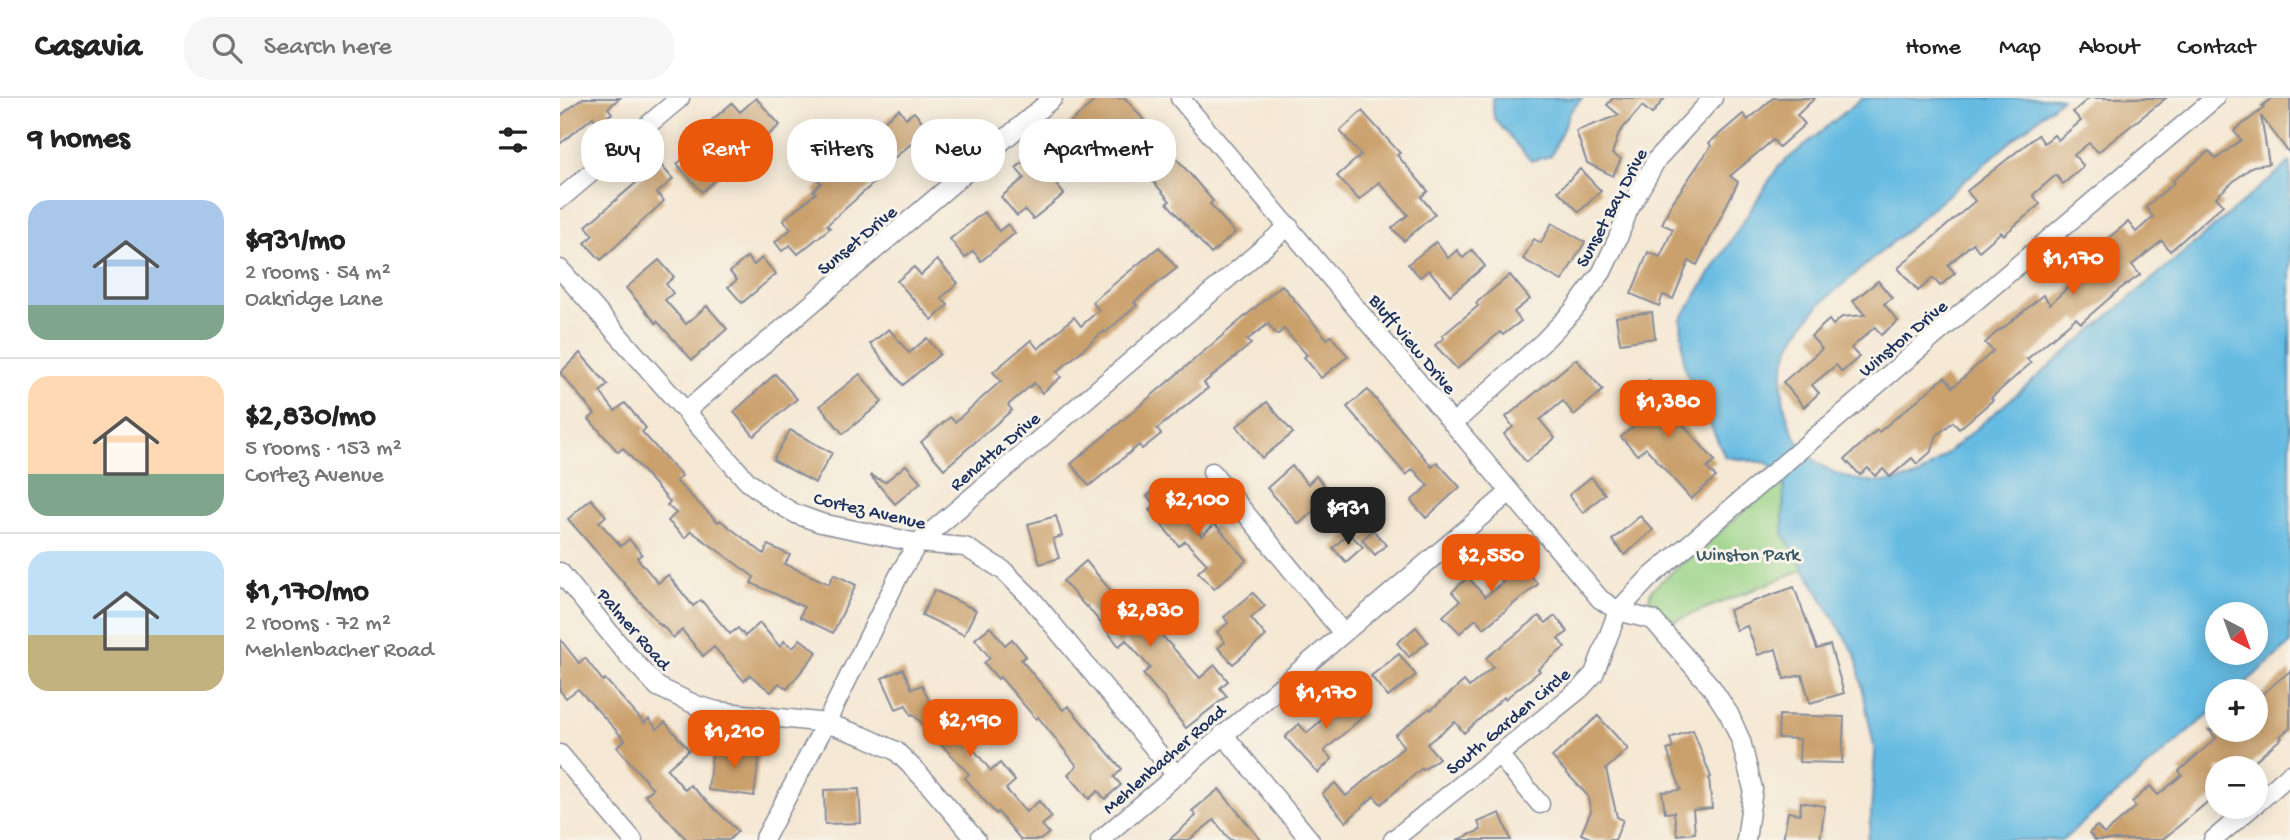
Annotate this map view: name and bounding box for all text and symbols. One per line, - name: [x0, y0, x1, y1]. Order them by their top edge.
- search box: [184, 17, 674, 80]
- text: Casavia: [35, 29, 142, 67]
- icon: search: [208, 29, 246, 67]
- text: Search here: [264, 33, 392, 64]
- text: Home: [1905, 34, 1961, 63]
- text: Map: [1999, 34, 2041, 63]
- text: About: [2079, 34, 2139, 63]
- text: Contact: [2177, 34, 2255, 63]
- chip: Buy: [581, 119, 664, 182]
- chip: Rent: [678, 119, 773, 182]
- chip: Filters: [787, 119, 897, 182]
- chip: New: [911, 119, 1005, 182]
- chip: Apartment: [1019, 119, 1176, 182]
- icon: filters: [494, 121, 532, 159]
- text: 9 homes: [28, 123, 130, 158]
- street label: Sunset Bay Drive: [1572, 145, 1654, 272]
- street label: Sunset Drive: [814, 202, 903, 282]
- text: $931/mo: [245, 225, 345, 260]
- icon: home: [84, 228, 168, 312]
- pin: $1,170: [2016, 238, 2130, 297]
- text: $1,170: [2042, 246, 2104, 273]
- text: 2 rooms · 54 m²: [245, 260, 391, 287]
- text: Oakridge Lane: [245, 287, 383, 314]
- street label: Bluff View Drive: [1362, 290, 1460, 400]
- street label: Winston Drive: [1855, 296, 1953, 383]
- pin: $1,380: [1611, 380, 1725, 440]
- text: $1,380: [1636, 389, 1700, 416]
- text: $2,830/mo: [245, 401, 376, 436]
- icon: home: [84, 404, 168, 488]
- street label: Renatta Drive: [946, 408, 1046, 497]
- text: 5 rooms · 153 m²: [245, 436, 402, 463]
- text: Cortez Avenue: [245, 463, 384, 490]
- pin: $2,100: [1140, 478, 1254, 538]
- text: $2,100: [1165, 487, 1229, 514]
- street label: Cortez Avenue: [811, 488, 928, 537]
- pin: $931: [1307, 488, 1389, 547]
- text: $931: [1326, 496, 1370, 523]
- pin: $2,550: [1434, 534, 1548, 594]
- text: $2,550: [1458, 543, 1524, 570]
- park label: Winston Park: [1696, 545, 1801, 568]
- text: $1,170/mo: [245, 576, 369, 611]
- icon: home: [84, 579, 168, 663]
- street label: Palmer Road: [590, 584, 675, 677]
- pin: $2,830: [1093, 589, 1207, 649]
- text: $2,830: [1117, 598, 1183, 625]
- north arrow: [2205, 602, 2268, 665]
- map controls: [2205, 602, 2268, 819]
- text: 2 rooms · 72 m²: [245, 611, 391, 638]
- text: Mehlenbacher Road: [245, 638, 434, 665]
- street label: South Garden Circle: [1442, 664, 1576, 781]
- pin: $1,170: [1269, 672, 1383, 731]
- button: +: [2205, 679, 2268, 742]
- text: $1,170: [1295, 680, 1357, 707]
- pin: $2,190: [913, 700, 1027, 759]
- street label: Mehlenbacher Road: [1099, 700, 1233, 820]
- text: $2,190: [939, 708, 1001, 735]
- pin: $1,210: [677, 710, 791, 770]
- text: $1,210: [704, 719, 764, 746]
- button: −: [2205, 756, 2268, 819]

